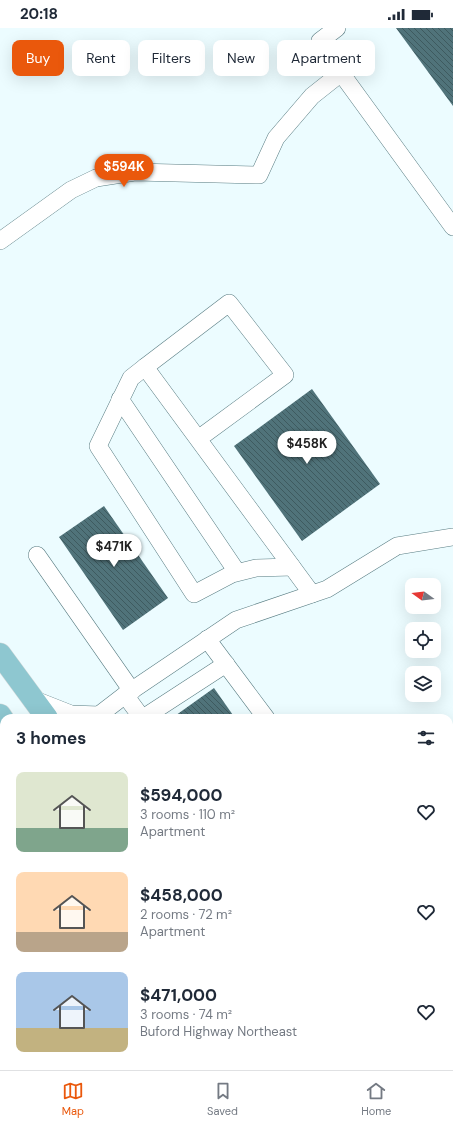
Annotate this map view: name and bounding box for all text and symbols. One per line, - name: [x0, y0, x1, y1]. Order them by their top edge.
- text: 20:18: [20, 4, 58, 24]
- chip: Buy: [12, 40, 64, 76]
- chip: Rent: [72, 40, 130, 76]
- chip: Filters: [138, 40, 205, 76]
- chip: New: [213, 40, 269, 76]
- chip: Apartment: [277, 40, 375, 76]
- pin: $594K: [96, 154, 152, 188]
- text: $594K: [104, 158, 144, 175]
- pin: $458K: [279, 431, 335, 465]
- text: $458K: [286, 435, 328, 452]
- pin: $471K: [86, 534, 142, 568]
- text: $471K: [96, 538, 132, 555]
- north arrow: [405, 578, 441, 614]
- map controls: [405, 578, 441, 702]
- button: locate: [405, 622, 441, 658]
- button: layers: [405, 666, 441, 702]
- text: 3 homes: [16, 727, 86, 749]
- icon: filters: [415, 727, 437, 749]
- text: $594,000: [140, 784, 222, 806]
- icon: home: [48, 788, 96, 836]
- icon: heart: [415, 801, 437, 823]
- text: 3 rooms · 110 m²: [140, 806, 235, 823]
- text: Apartment: [140, 823, 205, 840]
- text: $458,000: [140, 884, 223, 906]
- icon: home: [48, 888, 96, 936]
- icon: heart: [415, 901, 437, 923]
- text: 2 rooms · 72 m²: [140, 906, 232, 923]
- text: Apartment: [140, 923, 205, 940]
- text: $471,000: [140, 984, 217, 1006]
- icon: home: [48, 988, 96, 1036]
- icon: heart: [415, 1001, 437, 1023]
- text: 3 rooms · 74 m²: [140, 1006, 232, 1023]
- text: Buford Highway Northeast: [140, 1023, 297, 1040]
- tab: Map: [62, 1080, 84, 1118]
- tab: Saved: [207, 1080, 238, 1118]
- tab: Home: [361, 1080, 391, 1118]

